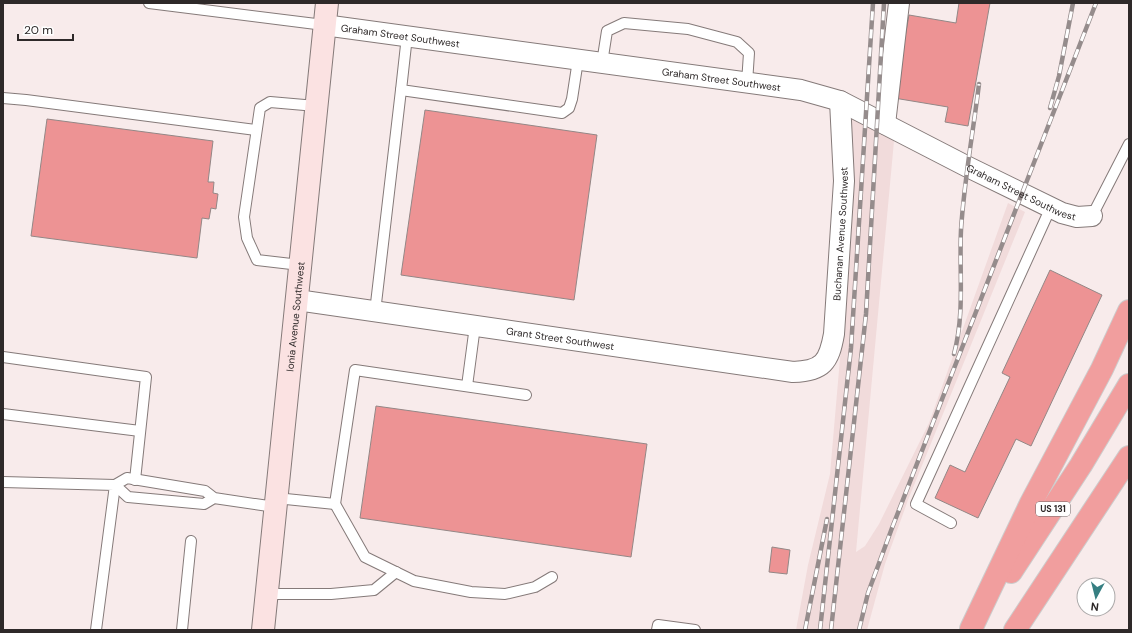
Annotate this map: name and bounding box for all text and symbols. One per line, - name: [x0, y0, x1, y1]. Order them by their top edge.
- scale bar: [18, 16, 73, 42]
- street label: Graham Street Southwest: [340, 21, 461, 50]
- text: 20 m: [24, 22, 53, 38]
- street label: Graham Street Southwest: [661, 65, 782, 94]
- street label: Graham Street Southwest: [964, 161, 1077, 223]
- street label: Buchanan Avenue Southwest: [830, 167, 851, 301]
- street label: Ionia Avenue Southwest: [283, 261, 307, 372]
- street label: Grant Street Southwest: [505, 324, 615, 352]
- road number: US 131: [1036, 502, 1070, 516]
- north arrow: [1076, 577, 1116, 617]
- text: N: [1090, 599, 1100, 614]

